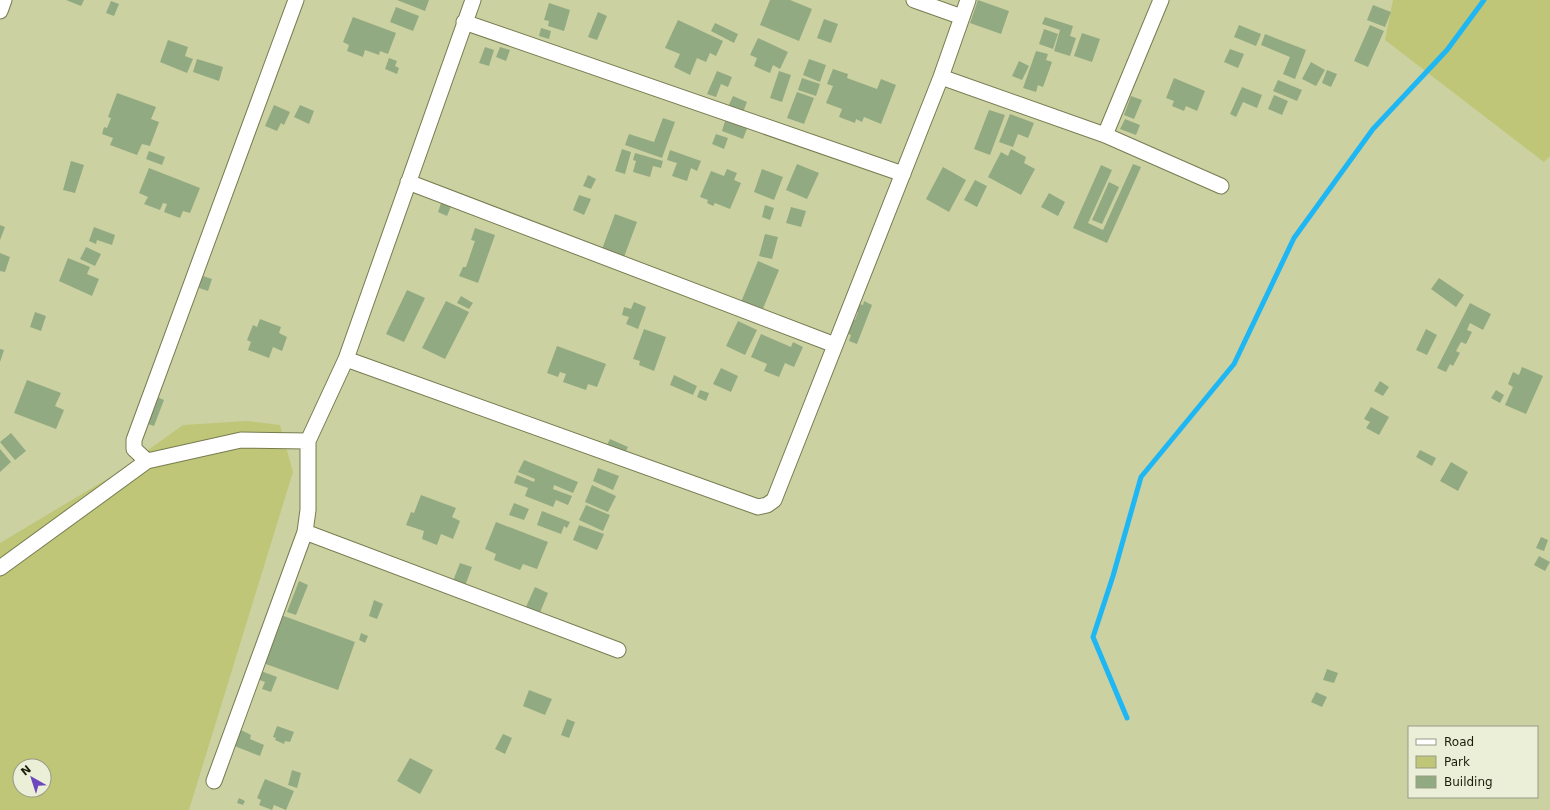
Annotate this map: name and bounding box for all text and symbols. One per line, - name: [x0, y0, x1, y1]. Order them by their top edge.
- legend: [1408, 726, 1538, 798]
- text: Road: [1444, 735, 1474, 749]
- text: Park: [1444, 755, 1470, 769]
- north arrow: [12, 758, 52, 798]
- text: N: [18, 763, 34, 779]
- text: Building: [1444, 775, 1493, 789]

